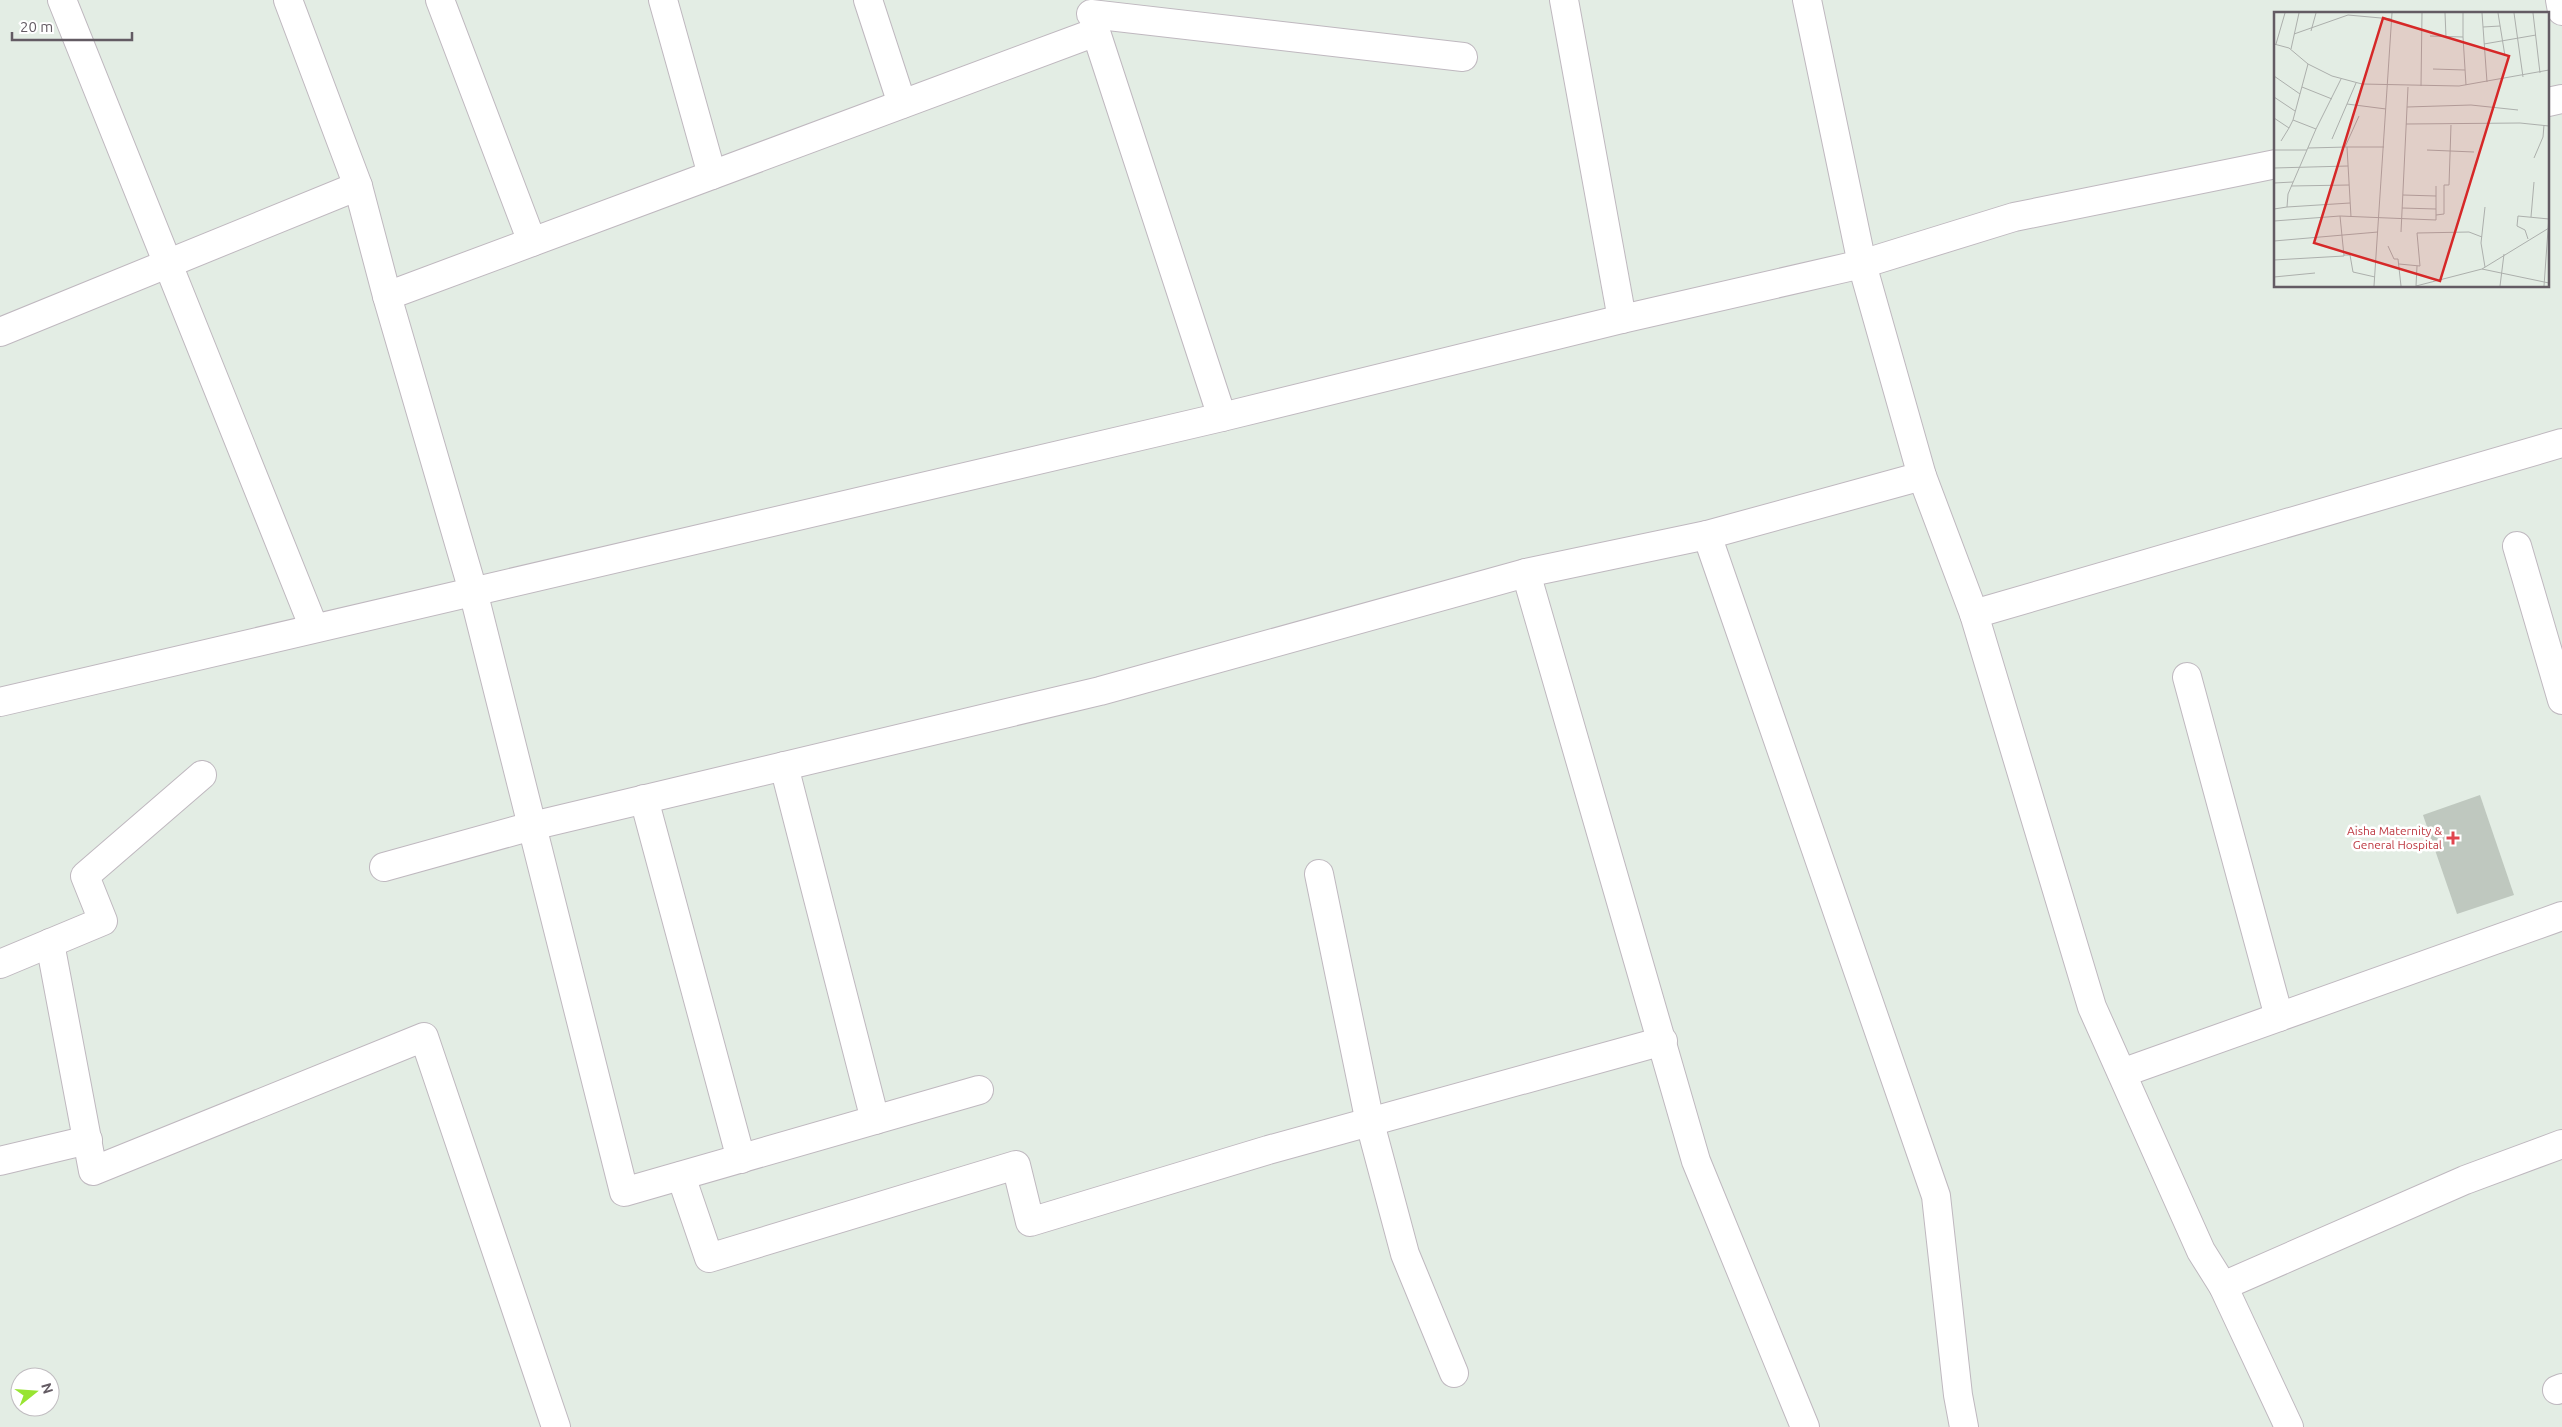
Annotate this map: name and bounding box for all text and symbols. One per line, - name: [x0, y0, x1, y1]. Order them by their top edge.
- scale bar: [12, 10, 132, 42]
- inset map: [2274, 12, 2550, 288]
- text: 20 m: [20, 18, 53, 35]
- place label: Aisha Maternity & General Hospital: [2347, 824, 2442, 851]
- marker: Aisha Maternity & General Hospital: [2446, 831, 2460, 845]
- north arrow: [10, 1367, 60, 1417]
- text: N: [38, 1381, 57, 1396]

